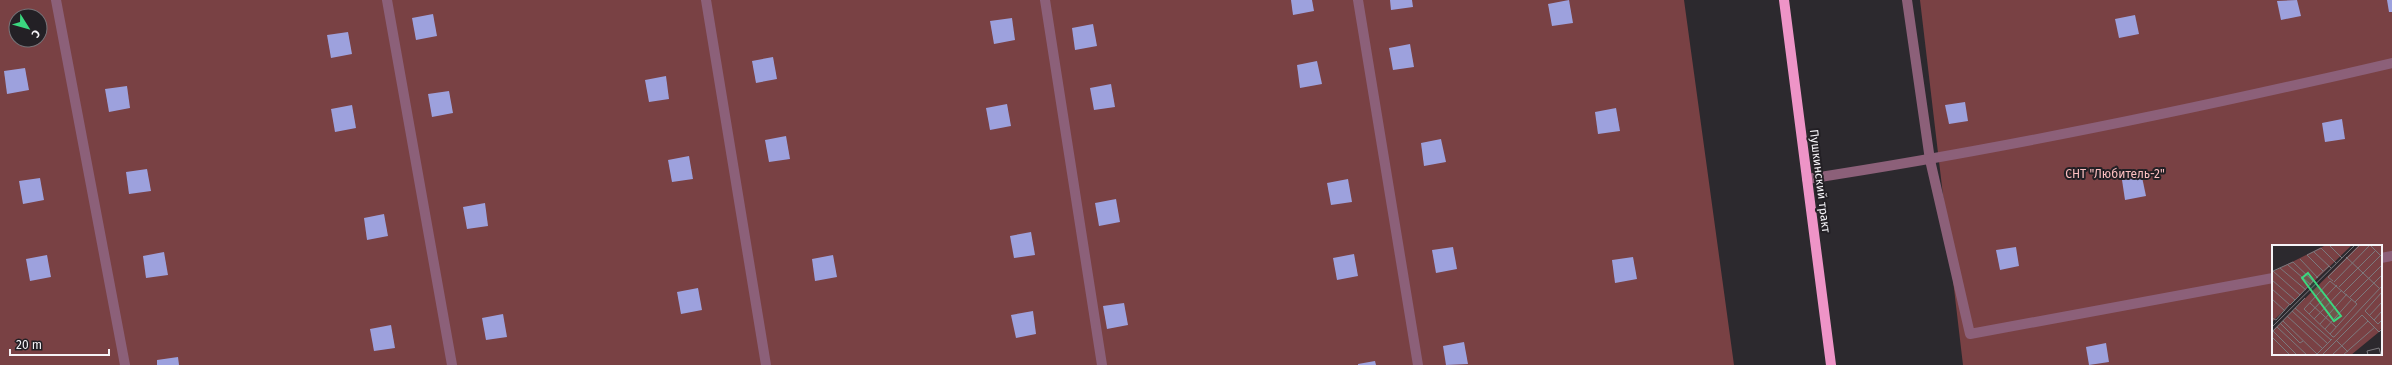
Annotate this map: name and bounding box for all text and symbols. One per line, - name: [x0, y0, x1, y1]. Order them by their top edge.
- north arrow: [8, 8, 48, 48]
- text: С: [28, 27, 43, 41]
- street label: Пушкинский тракт: [1807, 128, 1833, 234]
- park label: СНТ "Любитель-2": [2065, 167, 2165, 181]
- inset map: [2272, 245, 2382, 355]
- scale bar: [10, 331, 109, 357]
- text: 20 m: [16, 338, 42, 352]

